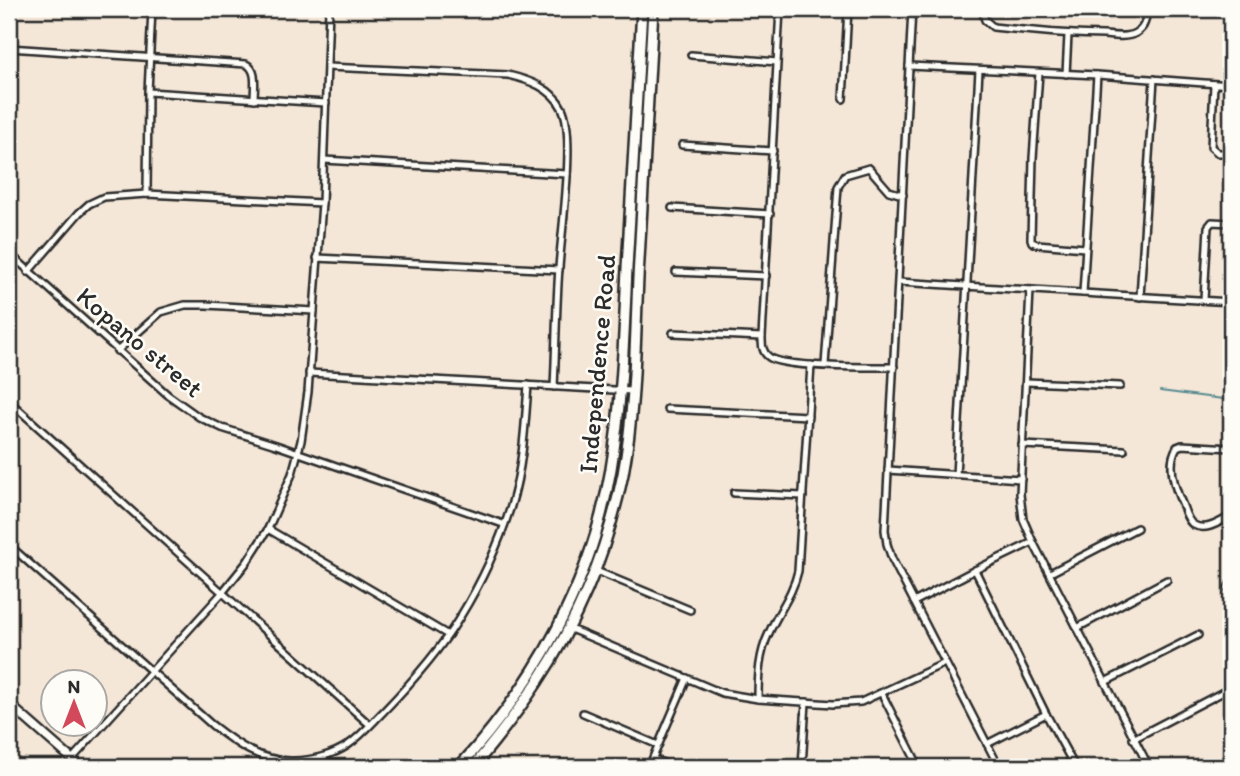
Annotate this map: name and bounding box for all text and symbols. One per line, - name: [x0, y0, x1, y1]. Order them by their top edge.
- street label: Independence Road: [571, 253, 623, 475]
- street label: Kopano street: [70, 280, 210, 404]
- north arrow: [38, 668, 108, 738]
- text: N: [68, 675, 80, 698]

